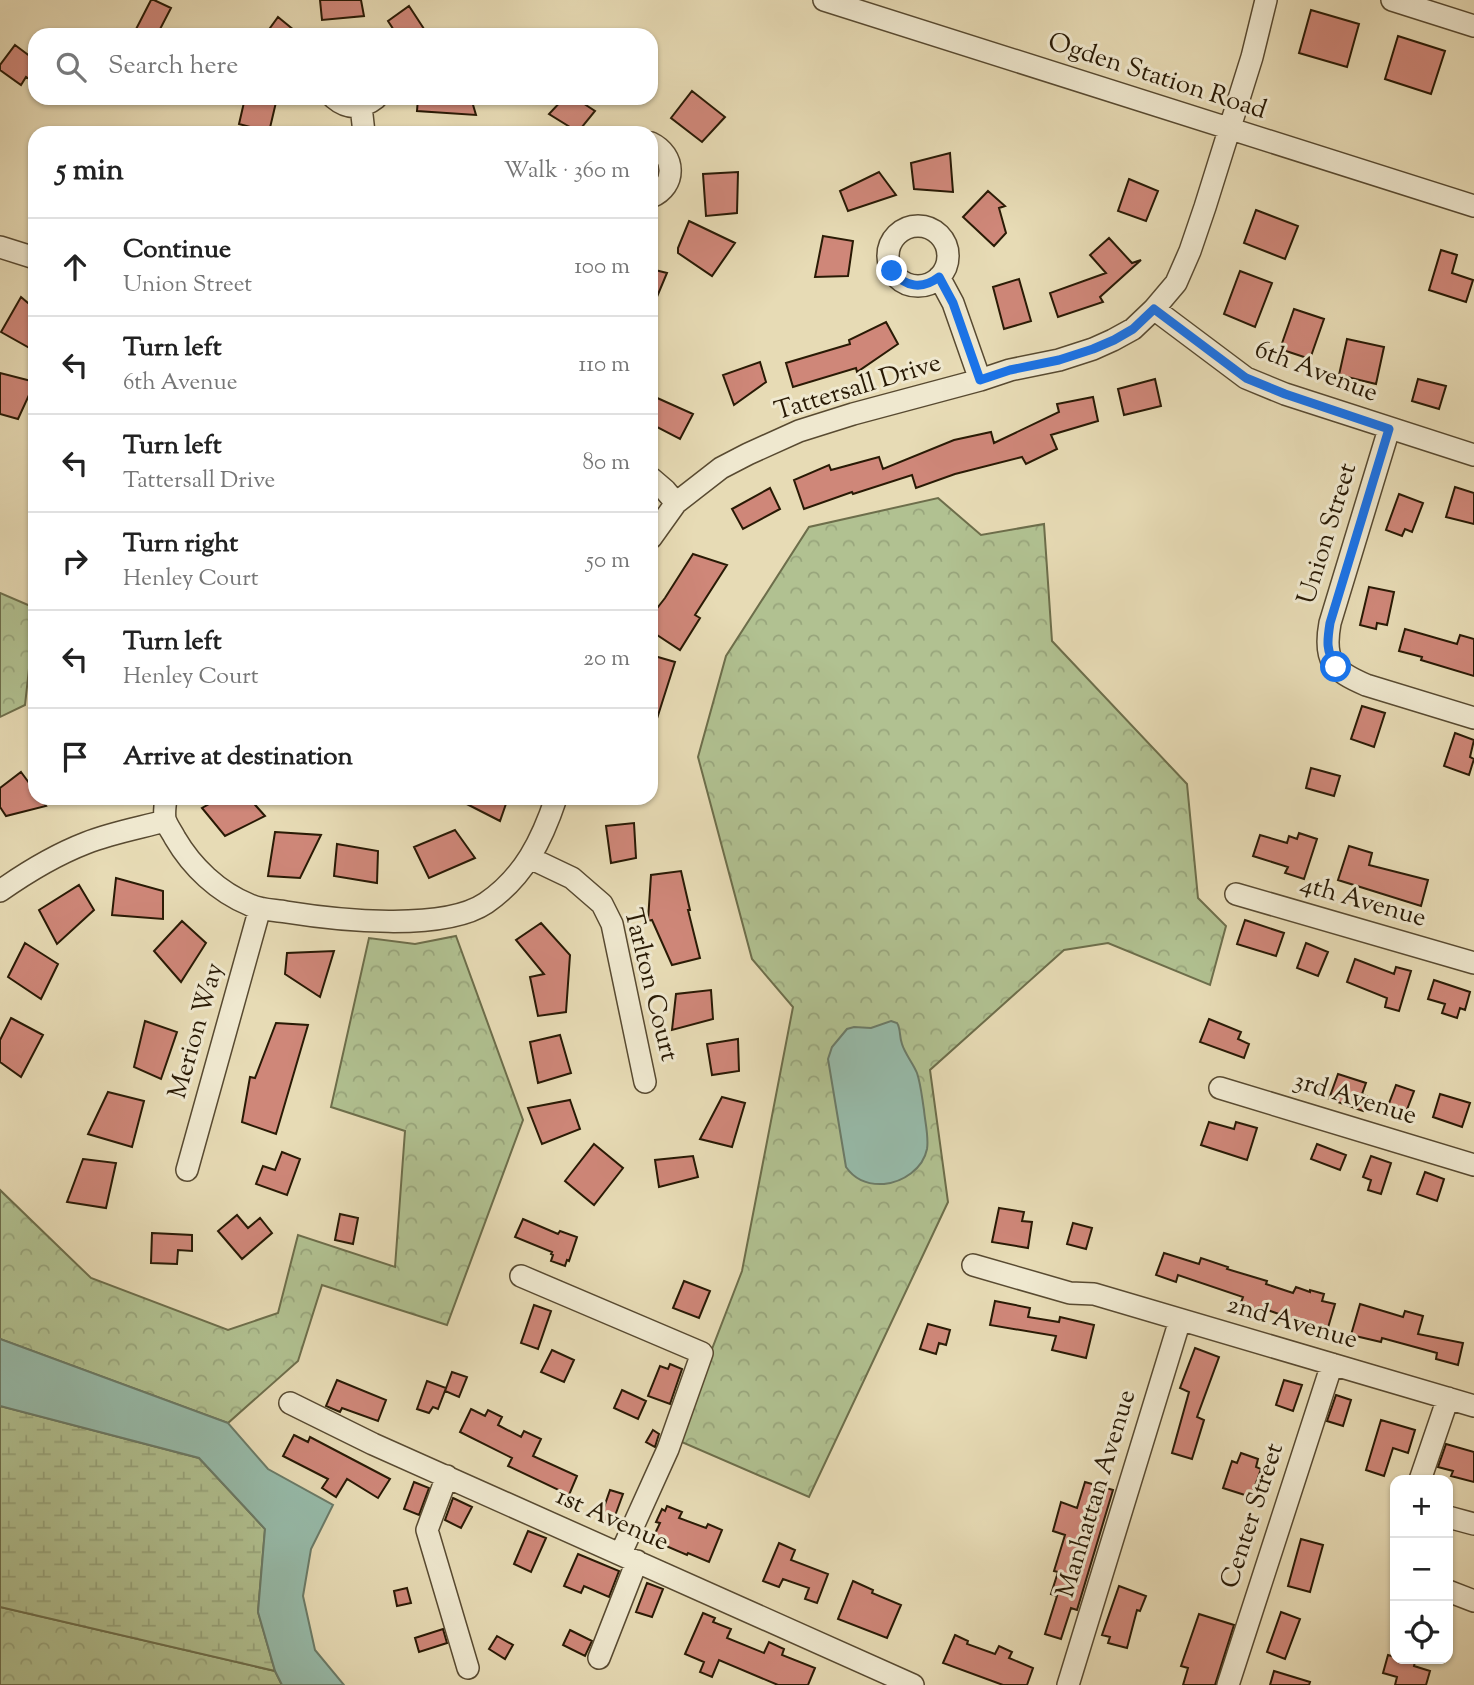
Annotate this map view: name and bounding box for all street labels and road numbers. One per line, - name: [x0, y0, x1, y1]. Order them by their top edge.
- street label: Ogden Station Road: [1043, 24, 1271, 130]
- street label: 6th Avenue: [1249, 332, 1383, 412]
- street label: Tattersall Drive: [770, 345, 946, 431]
- street label: Union Street: [1289, 459, 1367, 609]
- street label: 4th Avenue: [1296, 866, 1430, 938]
- street label: Tarlton Court: [613, 905, 687, 1065]
- street label: Merion Way: [160, 959, 234, 1103]
- street label: 3rd Avenue: [1289, 1063, 1421, 1135]
- street label: 2nd Avenue: [1222, 1287, 1362, 1359]
- street label: Manhattan Avenue: [1048, 1385, 1146, 1603]
- street label: Center Street: [1212, 1438, 1294, 1593]
- street label: 1st Avenue: [549, 1479, 675, 1561]

